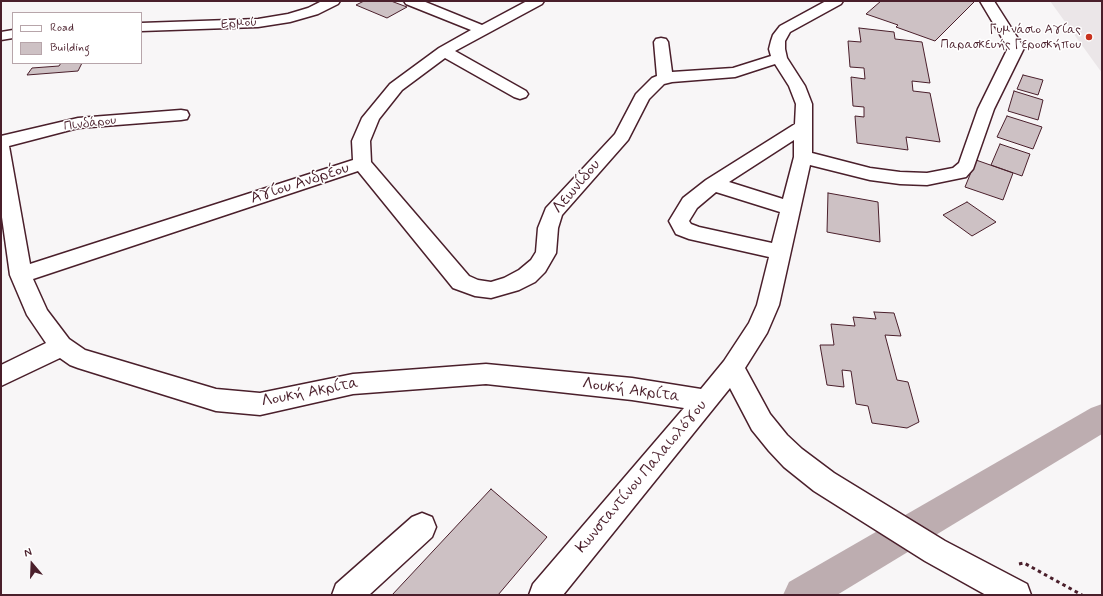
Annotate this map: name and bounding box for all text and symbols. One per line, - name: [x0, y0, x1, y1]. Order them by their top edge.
- legend: [12, 12, 142, 64]
- street label: Ερμού: [221, 15, 257, 33]
- text: Road: [50, 20, 74, 36]
- place label: Γυμνάσιο Αγίας Παρασκευής Γεροσκήπου: [940, 22, 1081, 53]
- marker: Γυμνάσιο Αγίας Παρασκευής Γεροσκήπου: [1084, 32, 1094, 42]
- text: Building: [50, 40, 90, 56]
- street label: Πινδάρου: [63, 113, 117, 135]
- street label: Λεωνίδου: [549, 156, 605, 218]
- street label: Αγίου Ανδρέου: [248, 159, 352, 209]
- street label: Λουκή Ακρίτα: [260, 374, 360, 412]
- street label: Λουκή Ακρίτα: [581, 375, 681, 407]
- street label: Κωνσταντίνου Παλαιολόγου: [572, 397, 712, 557]
- north arrow: [12, 544, 52, 584]
- text: N: [22, 545, 34, 560]

